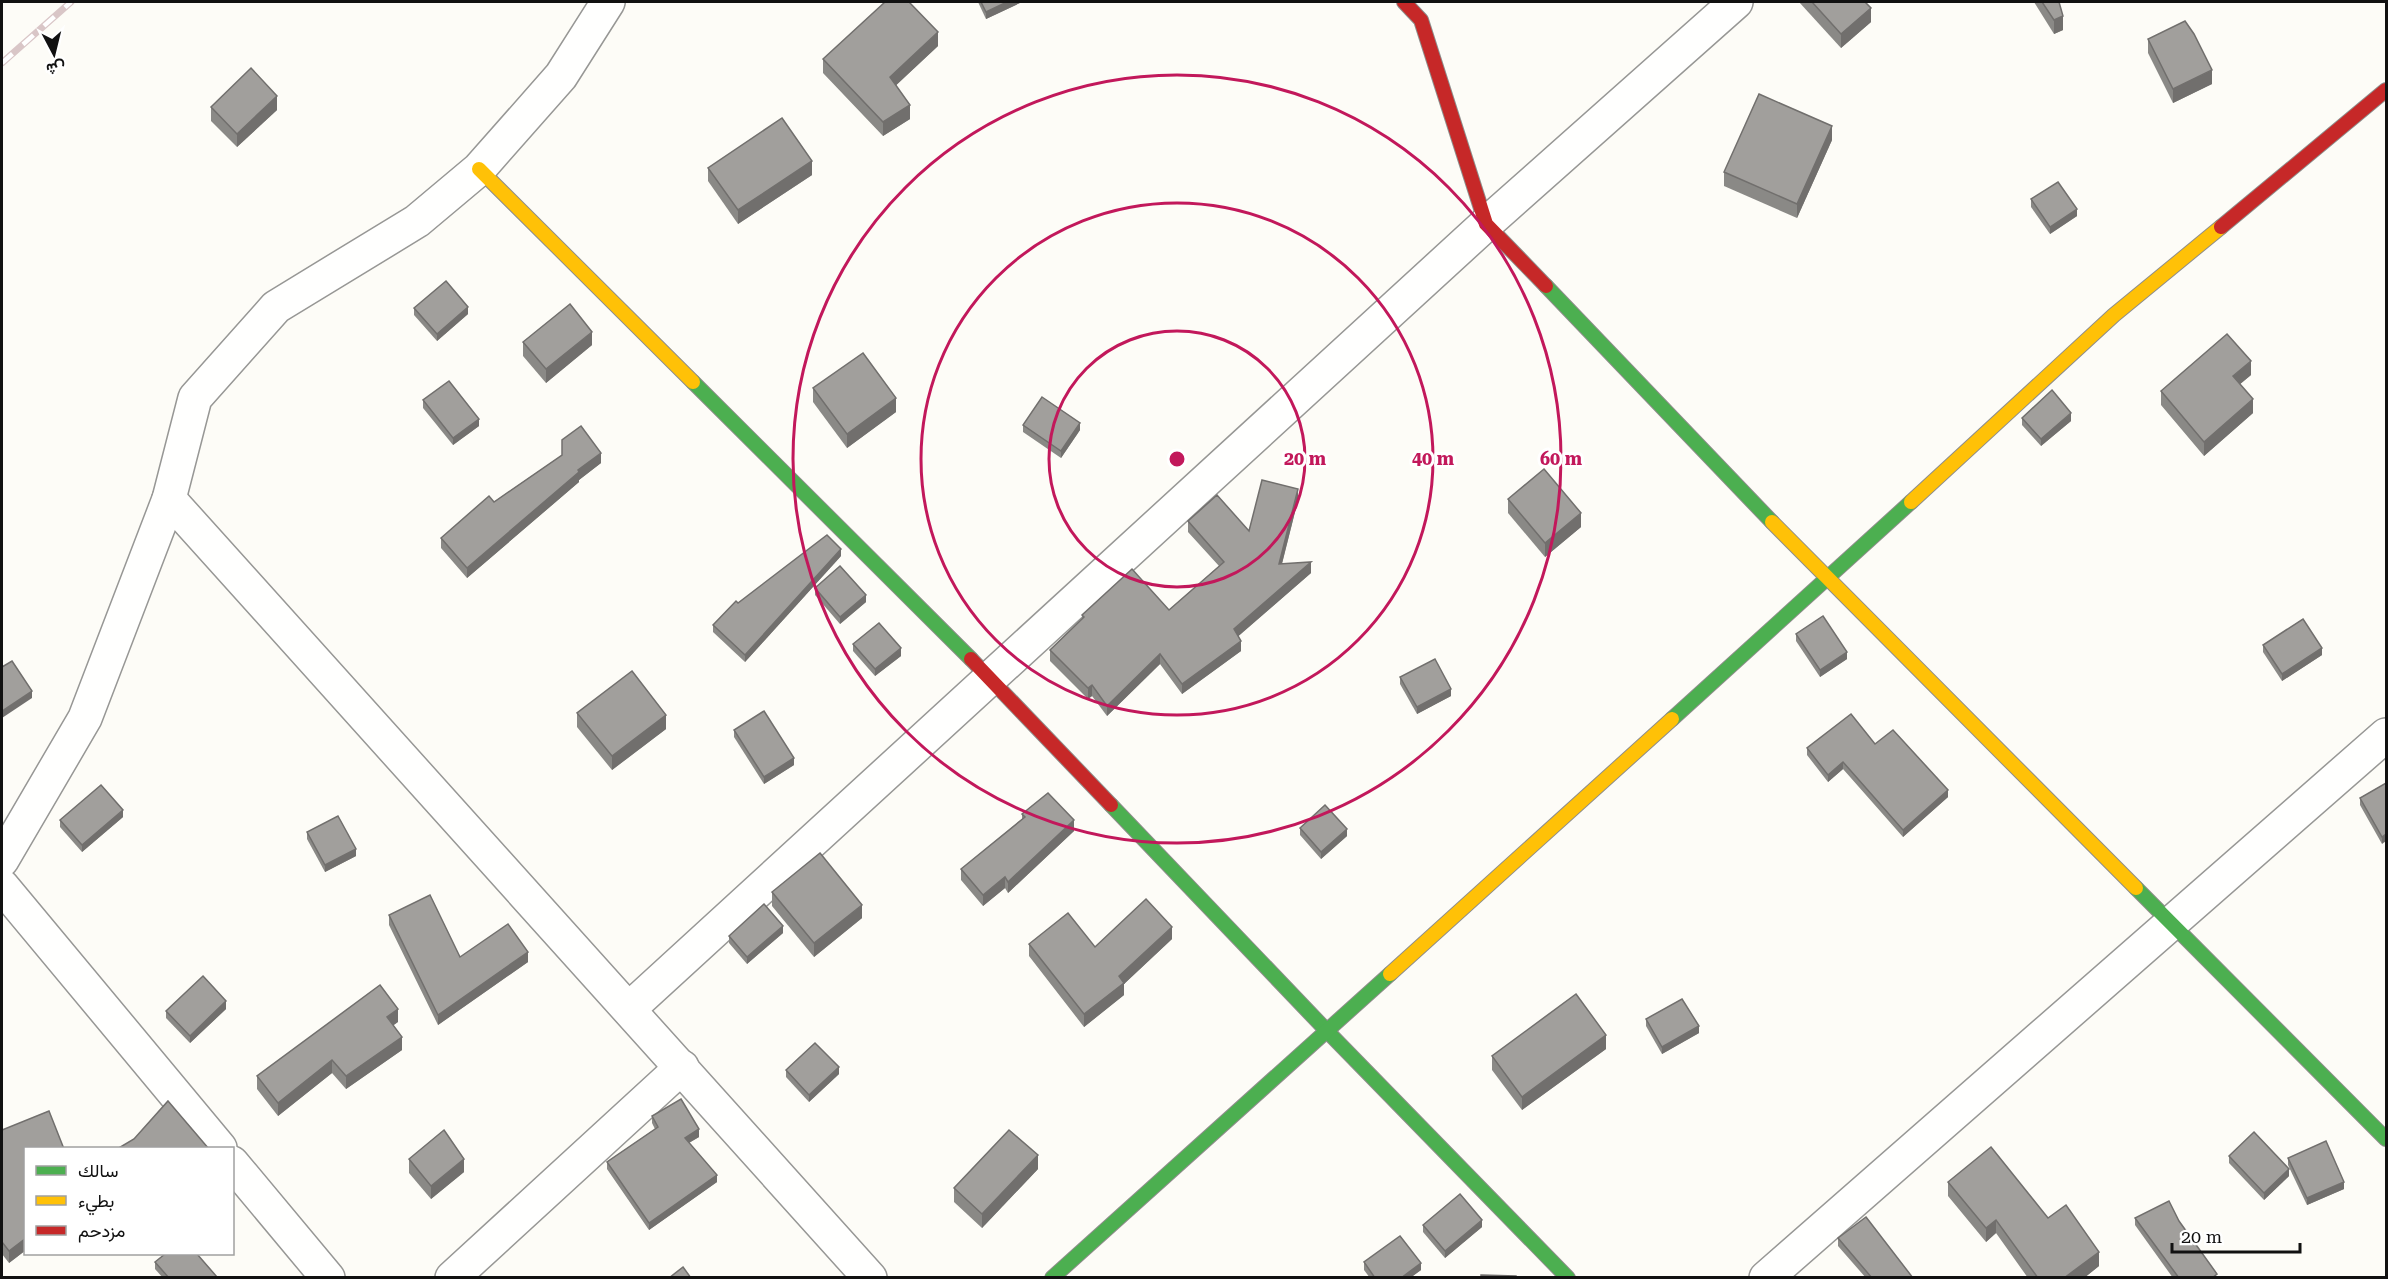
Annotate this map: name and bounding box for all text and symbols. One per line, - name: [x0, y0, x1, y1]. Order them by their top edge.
- north arrow: [24, 24, 84, 84]
- text: ش: [45, 58, 66, 79]
- text: 20 m: [1284, 448, 1327, 469]
- text: 40 m: [1412, 448, 1455, 469]
- text: 60 m: [1540, 448, 1583, 469]
- centre of rings: [1167, 449, 1187, 469]
- legend: [24, 1147, 234, 1255]
- text: سالك: [78, 1160, 118, 1181]
- text: بطيء: [78, 1190, 114, 1216]
- scale bar: [2172, 1216, 2300, 1254]
- text: مزدحم: [78, 1220, 125, 1243]
- text: 20 m: [2181, 1226, 2222, 1247]

